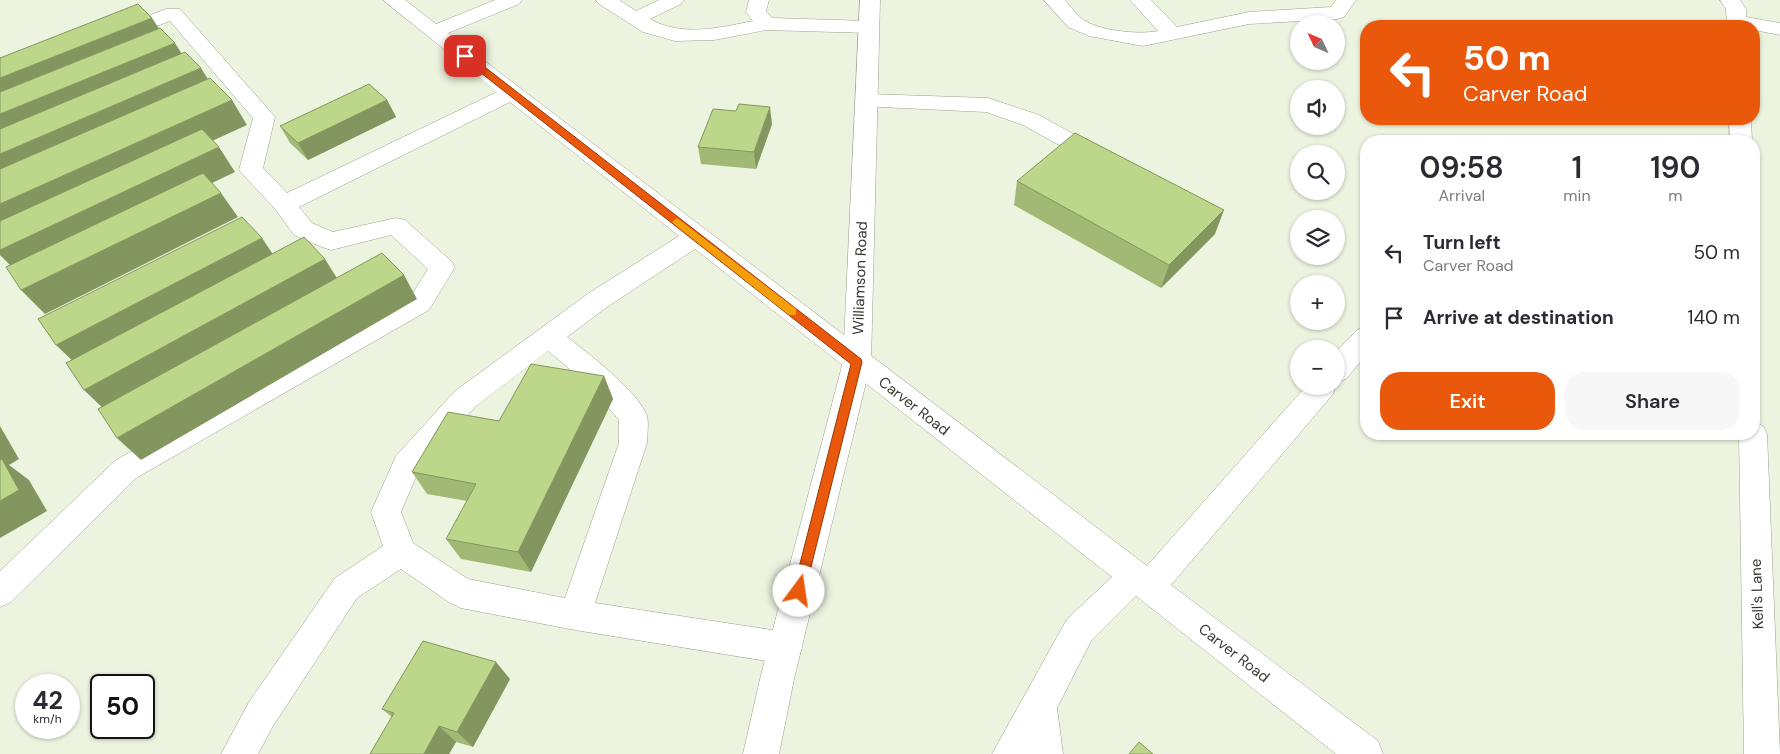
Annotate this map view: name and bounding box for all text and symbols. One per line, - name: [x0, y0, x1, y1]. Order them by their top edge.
- north arrow: [1290, 15, 1345, 70]
- map controls: [1290, 15, 1345, 395]
- pin: [444, 35, 486, 77]
- text: 50 m: [1463, 35, 1551, 81]
- icon: left: [1380, 40, 1445, 105]
- icon: arrive: [451, 42, 479, 70]
- text: Carver Road: [1463, 79, 1588, 108]
- button: sound: [1290, 80, 1345, 135]
- button: search: [1290, 145, 1345, 200]
- text: 09:58: [1419, 148, 1504, 187]
- text: 1: [1572, 148, 1582, 187]
- text: 190: [1650, 148, 1701, 187]
- text: Arrival: [1438, 185, 1485, 206]
- text: min: [1563, 185, 1591, 206]
- text: m: [1668, 185, 1682, 206]
- button: layers: [1290, 210, 1345, 265]
- street label: Williamson Road: [848, 221, 872, 335]
- text: Turn left: [1423, 230, 1501, 255]
- icon: left: [1380, 239, 1408, 267]
- text: 50 m: [1693, 240, 1740, 265]
- text: Carver Road: [1423, 255, 1514, 276]
- button: +: [1290, 275, 1345, 330]
- icon: arrive: [1380, 304, 1408, 332]
- text: Arrive at destination: [1423, 305, 1614, 330]
- text: 140 m: [1688, 305, 1740, 330]
- button: −: [1290, 340, 1345, 395]
- street label: Carver Road: [874, 372, 954, 440]
- button: Exit: [1380, 372, 1555, 430]
- button: Share: [1565, 372, 1740, 430]
- street label: Kell's Lane: [1746, 558, 1768, 630]
- position arrow: [772, 564, 824, 616]
- street label: Carver Road: [1194, 619, 1274, 687]
- speed limit sign: 50: [90, 674, 155, 739]
- text: 42: [32, 684, 63, 717]
- text: km/h: [33, 711, 62, 727]

